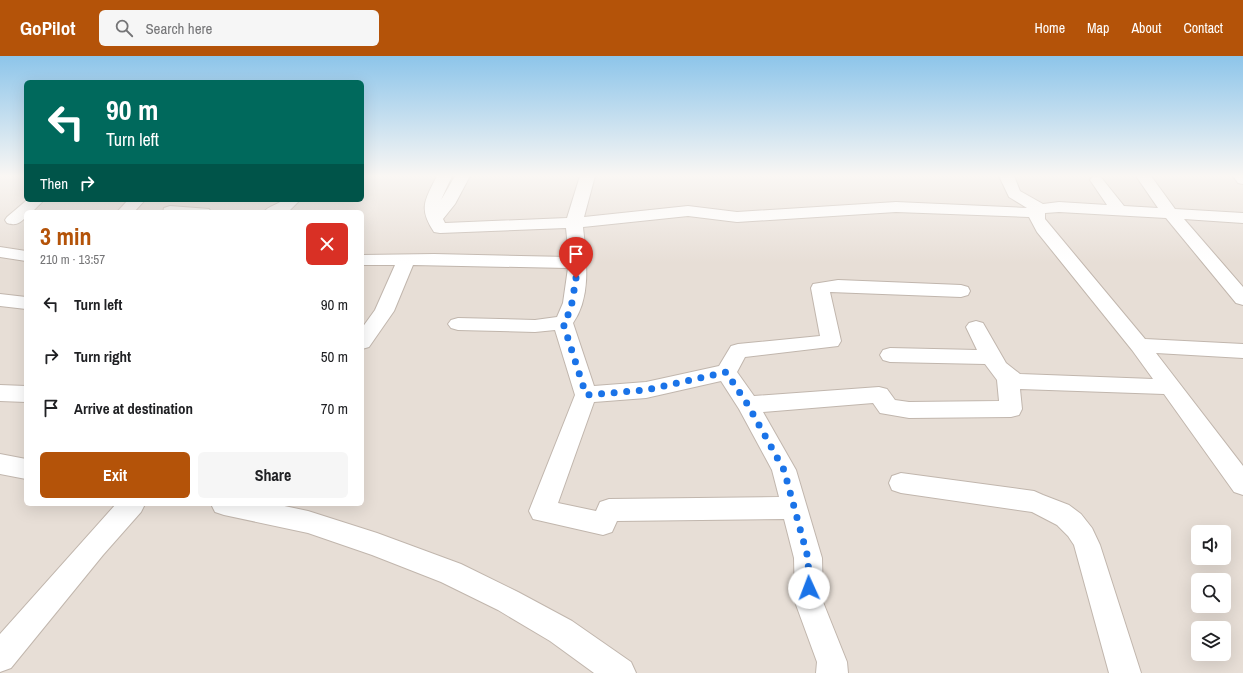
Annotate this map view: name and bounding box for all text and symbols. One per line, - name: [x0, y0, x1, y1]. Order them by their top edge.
- search box: [99, 10, 379, 46]
- text: GoPilot: [20, 15, 75, 41]
- icon: search: [113, 17, 135, 39]
- text: Search here: [145, 18, 212, 39]
- text: Home: [1034, 19, 1065, 37]
- text: Map: [1087, 19, 1109, 37]
- text: About: [1131, 19, 1161, 37]
- text: Contact: [1183, 19, 1223, 37]
- text: 90 m: [106, 91, 158, 129]
- icon: left: [40, 96, 92, 148]
- text: Turn left: [106, 127, 159, 152]
- icon: right: [76, 172, 98, 194]
- text: Then: [40, 173, 68, 194]
- text: 3 min: [40, 220, 91, 252]
- button: close: [306, 223, 348, 265]
- pin: [559, 237, 593, 278]
- icon: arrive: [565, 243, 587, 265]
- text: 210 m · 13:57: [40, 251, 105, 268]
- icon: left: [40, 293, 62, 315]
- text: Turn left: [74, 294, 122, 315]
- text: 90 m: [321, 294, 348, 315]
- icon: right: [40, 345, 62, 367]
- text: Turn right: [74, 346, 131, 367]
- text: 50 m: [321, 346, 348, 367]
- icon: arrive: [40, 397, 62, 419]
- text: Arrive at destination: [74, 398, 193, 419]
- text: 70 m: [321, 398, 348, 419]
- button: Exit: [40, 452, 190, 498]
- button: Share: [198, 452, 348, 498]
- map controls: [1191, 525, 1231, 661]
- button: sound: [1191, 525, 1231, 565]
- position arrow: [788, 567, 830, 609]
- button: search: [1191, 573, 1231, 613]
- button: layers: [1191, 621, 1231, 661]

